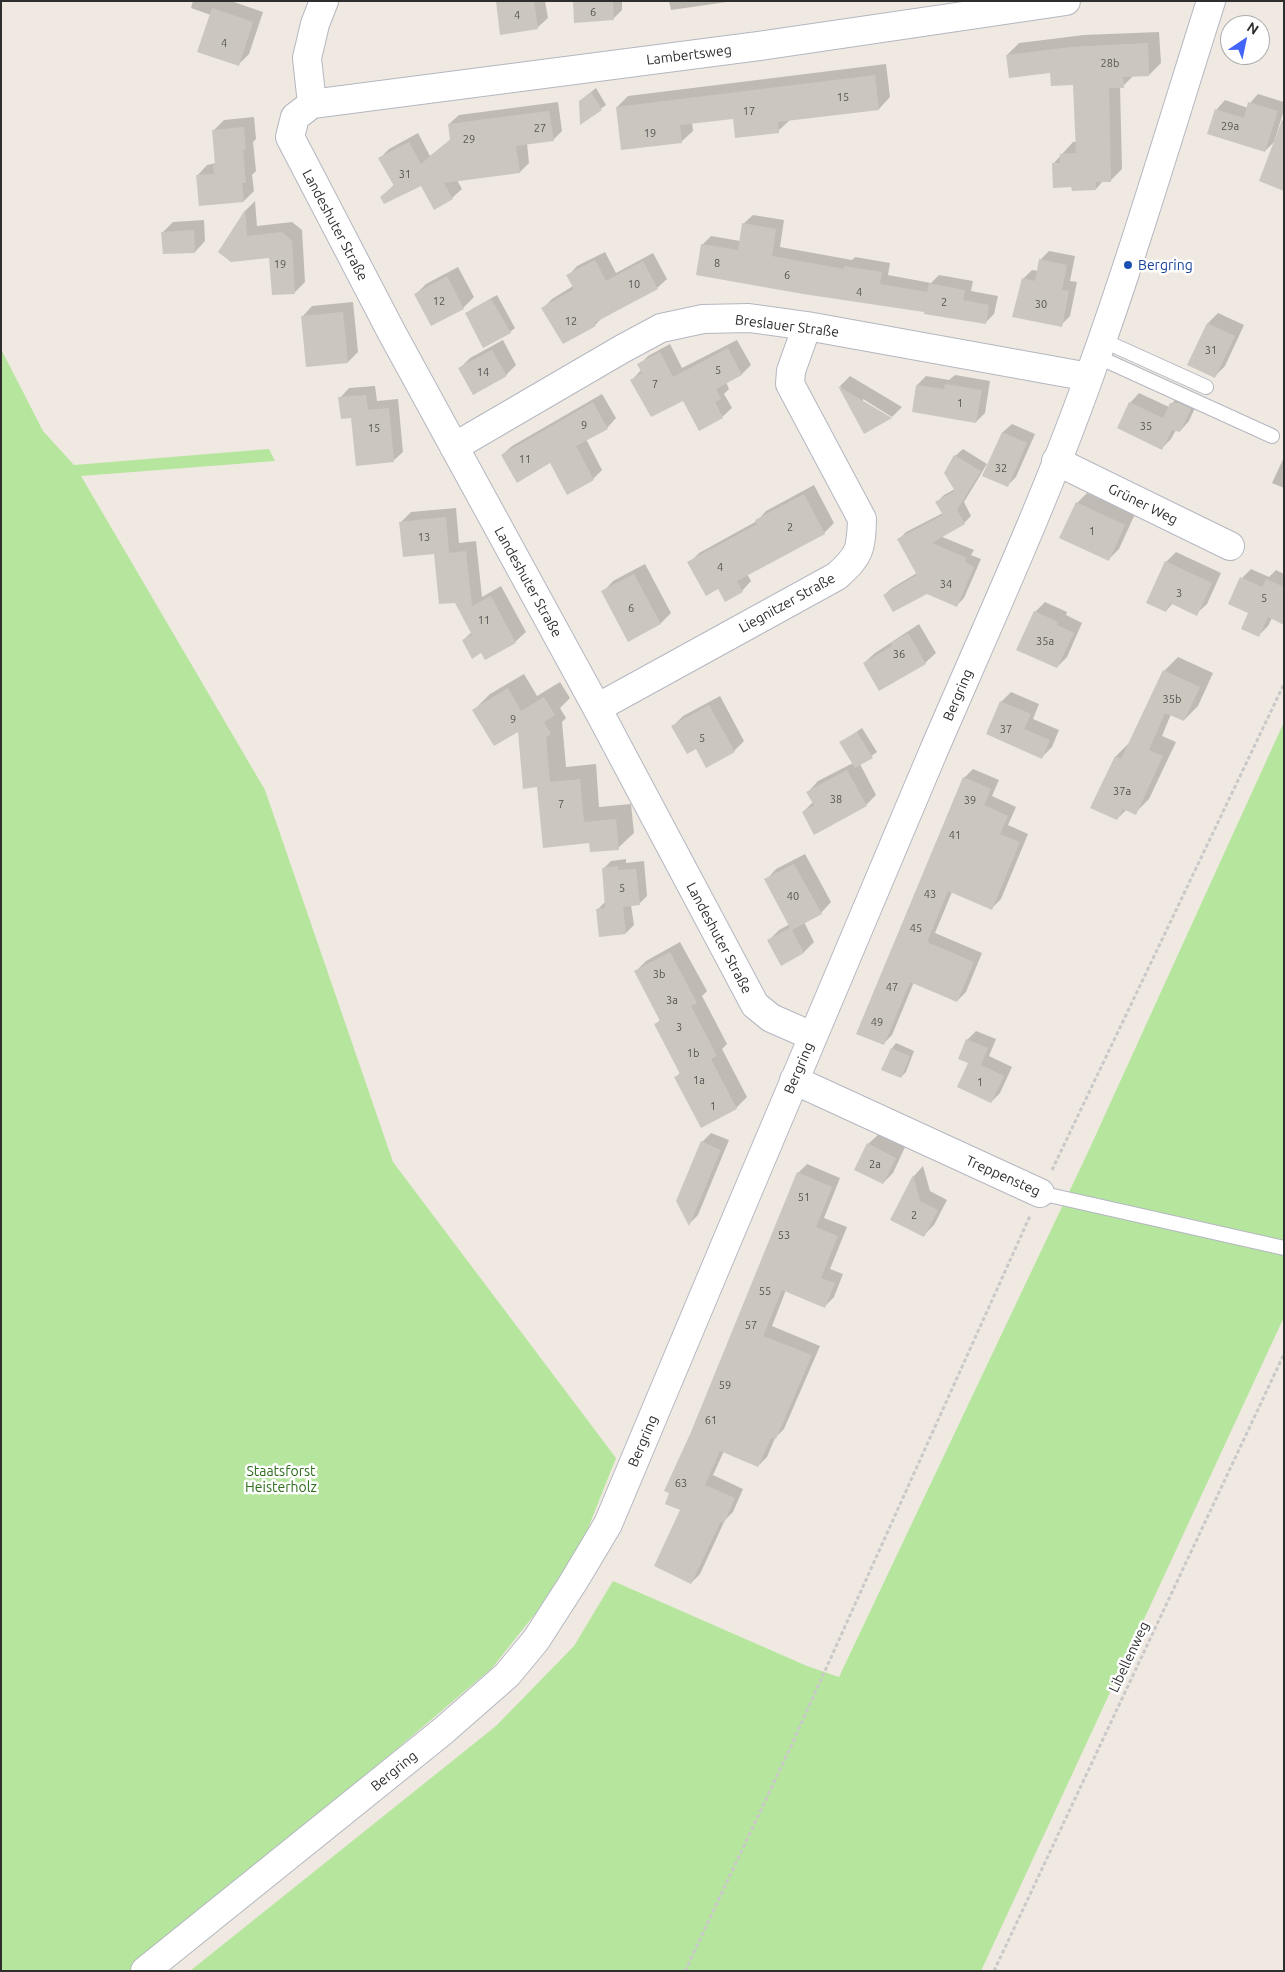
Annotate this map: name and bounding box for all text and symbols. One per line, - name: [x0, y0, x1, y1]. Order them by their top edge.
- house number: 6: [590, 5, 596, 19]
- house number: 4: [514, 8, 520, 22]
- north arrow: [1220, 15, 1270, 65]
- text: N: [1244, 19, 1262, 38]
- house number: 4: [221, 36, 227, 50]
- street label: Lambertsweg: [645, 41, 733, 69]
- house number: 28b: [1101, 56, 1119, 70]
- house number: 15: [837, 90, 849, 104]
- house number: 17: [743, 104, 755, 118]
- house number: 29a: [1221, 119, 1239, 133]
- house number: 27: [534, 121, 546, 135]
- house number: 19: [644, 126, 656, 140]
- house number: 29: [463, 132, 475, 146]
- street label: Landeshuter Straße: [299, 167, 371, 283]
- house number: 31: [399, 167, 411, 181]
- house number: 8: [714, 256, 720, 270]
- house number: 19: [274, 257, 286, 271]
- place label: Bergring: [1138, 257, 1193, 273]
- marker: Bergring: [1122, 259, 1134, 271]
- house number: 6: [784, 268, 790, 282]
- house number: 10: [628, 277, 640, 291]
- house number: 4: [856, 285, 862, 299]
- house number: 12: [433, 294, 445, 308]
- house number: 2: [941, 295, 947, 309]
- house number: 30: [1035, 297, 1047, 311]
- street label: Breslauer Straße: [734, 311, 840, 341]
- house number: 12: [565, 314, 577, 328]
- house number: 31: [1205, 343, 1217, 357]
- house number: 5: [715, 363, 721, 377]
- house number: 14: [477, 365, 489, 379]
- house number: 7: [652, 377, 658, 391]
- house number: 1: [957, 396, 963, 410]
- house number: 9: [581, 418, 587, 432]
- house number: 35: [1140, 419, 1152, 433]
- house number: 15: [368, 421, 380, 435]
- house number: 11: [519, 452, 531, 466]
- house number: 32: [995, 461, 1007, 475]
- street label: Grüner Weg: [1105, 480, 1181, 528]
- house number: 2: [787, 520, 793, 534]
- street label: Landeshuter Straße: [491, 524, 565, 640]
- house number: 1: [1089, 524, 1095, 538]
- house number: 13: [418, 530, 430, 544]
- house number: 4: [717, 560, 723, 574]
- street label: Liegnitzer Straße: [736, 570, 838, 636]
- house number: 34: [940, 577, 952, 591]
- house number: 3: [1176, 586, 1182, 600]
- house number: 5: [1261, 591, 1267, 605]
- house number: 6: [628, 601, 634, 615]
- house number: 11: [478, 613, 490, 627]
- house number: 35a: [1036, 634, 1054, 648]
- house number: 36: [893, 647, 905, 661]
- street label: Bergring: [940, 667, 976, 723]
- house number: 35b: [1163, 692, 1181, 706]
- house number: 9: [510, 712, 516, 726]
- house number: 37: [1000, 722, 1012, 736]
- house number: 5: [699, 731, 705, 745]
- house number: 37a: [1113, 784, 1131, 798]
- house number: 38: [830, 792, 842, 806]
- house number: 39: [964, 793, 976, 807]
- house number: 7: [558, 797, 564, 811]
- house number: 41: [949, 828, 961, 842]
- street label: Landeshuter Straße: [683, 880, 755, 996]
- house number: 5: [619, 881, 625, 895]
- house number: 43: [924, 887, 936, 901]
- house number: 40: [787, 889, 799, 903]
- house number: 45: [910, 921, 922, 935]
- house number: 3b: [653, 967, 665, 981]
- house number: 47: [886, 980, 898, 994]
- house number: 3a: [666, 993, 678, 1007]
- house number: 49: [871, 1015, 883, 1029]
- house number: 3: [676, 1020, 682, 1034]
- street label: Bergring: [781, 1040, 817, 1096]
- house number: 1b: [687, 1046, 699, 1060]
- house number: 1a: [693, 1073, 705, 1087]
- house number: 1: [977, 1075, 983, 1089]
- house number: 1: [710, 1099, 716, 1113]
- street label: Treppensteg: [963, 1152, 1043, 1200]
- house number: 2a: [869, 1157, 881, 1171]
- house number: 51: [798, 1190, 810, 1204]
- house number: 2: [911, 1208, 917, 1222]
- house number: 53: [778, 1228, 790, 1242]
- house number: 55: [759, 1284, 771, 1298]
- house number: 57: [745, 1318, 757, 1332]
- house number: 59: [719, 1378, 731, 1392]
- street label: Bergring: [625, 1413, 661, 1469]
- house number: 61: [705, 1413, 717, 1427]
- park label: Staatsforst Heisterholz: [245, 1463, 317, 1495]
- house number: 63: [675, 1476, 687, 1490]
- street label: Libellenweg: [1105, 1619, 1153, 1695]
- street label: Bergring: [367, 1747, 421, 1795]

